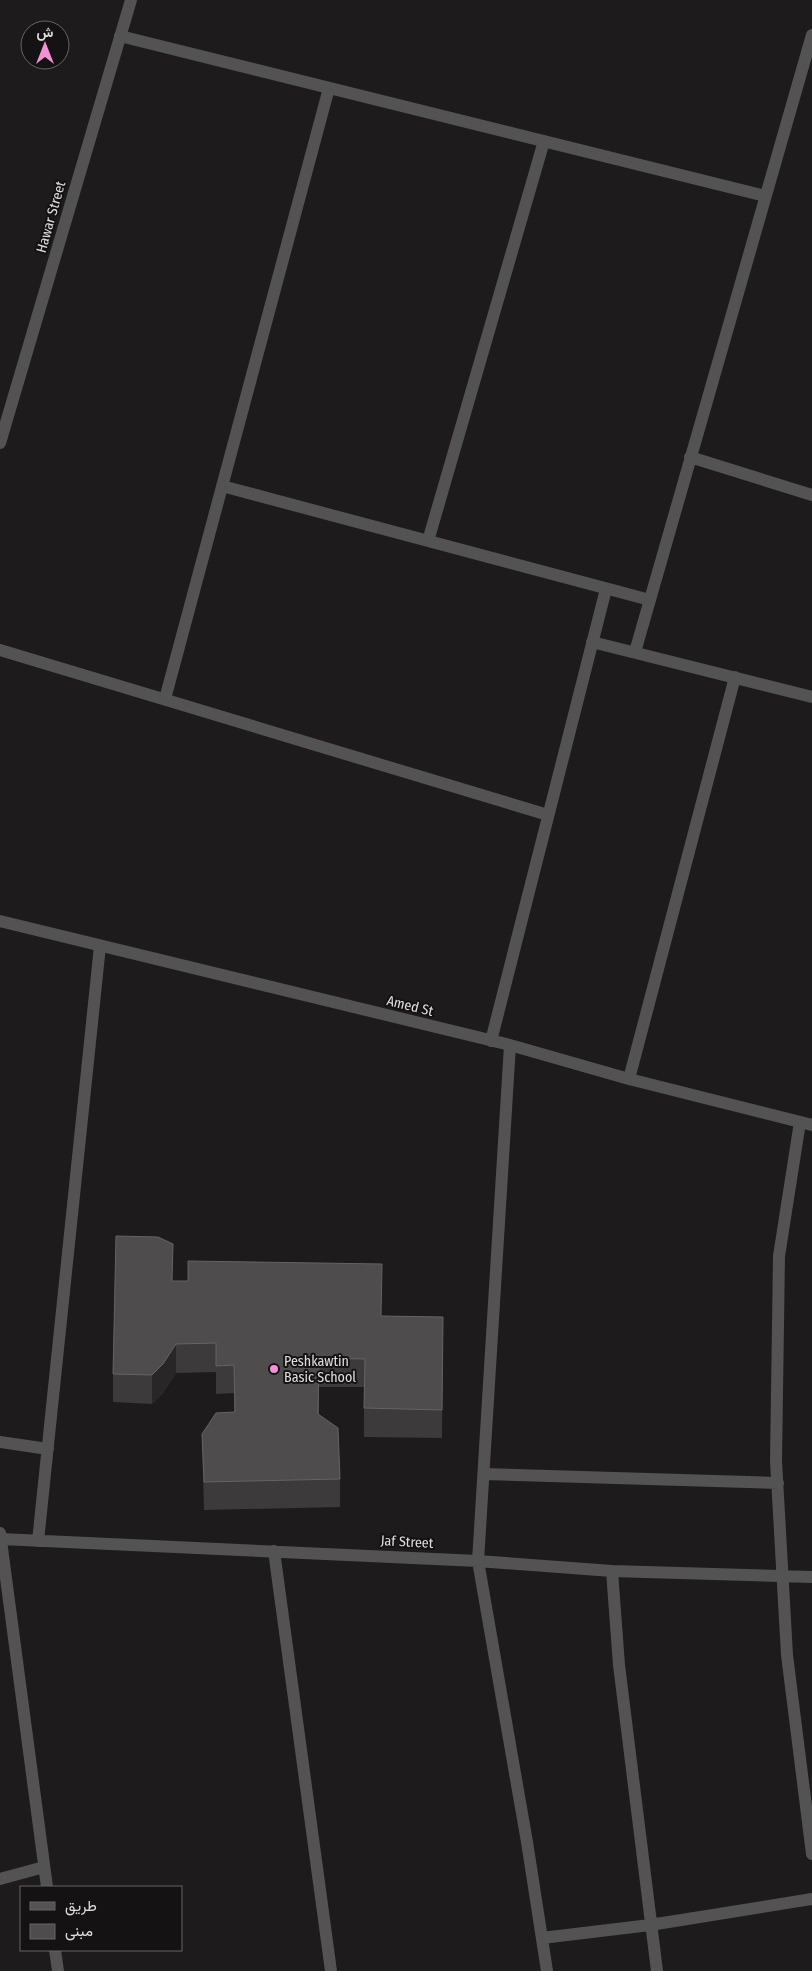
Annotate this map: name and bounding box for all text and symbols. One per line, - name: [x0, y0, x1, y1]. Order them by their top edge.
- north arrow: [20, 20, 70, 70]
- text: ش: [37, 24, 54, 41]
- street label: Hawar Street: [33, 179, 69, 255]
- street label: Amed St: [385, 992, 435, 1020]
- place label: Peshkawtin Basic School: [284, 1353, 356, 1386]
- marker: Peshkawtin Basic School: [268, 1363, 280, 1375]
- street label: Jaf Street: [380, 1532, 434, 1552]
- legend: [20, 1886, 182, 1951]
- text: طريق: [65, 1897, 97, 1916]
- text: مبنى: [65, 1922, 93, 1941]

